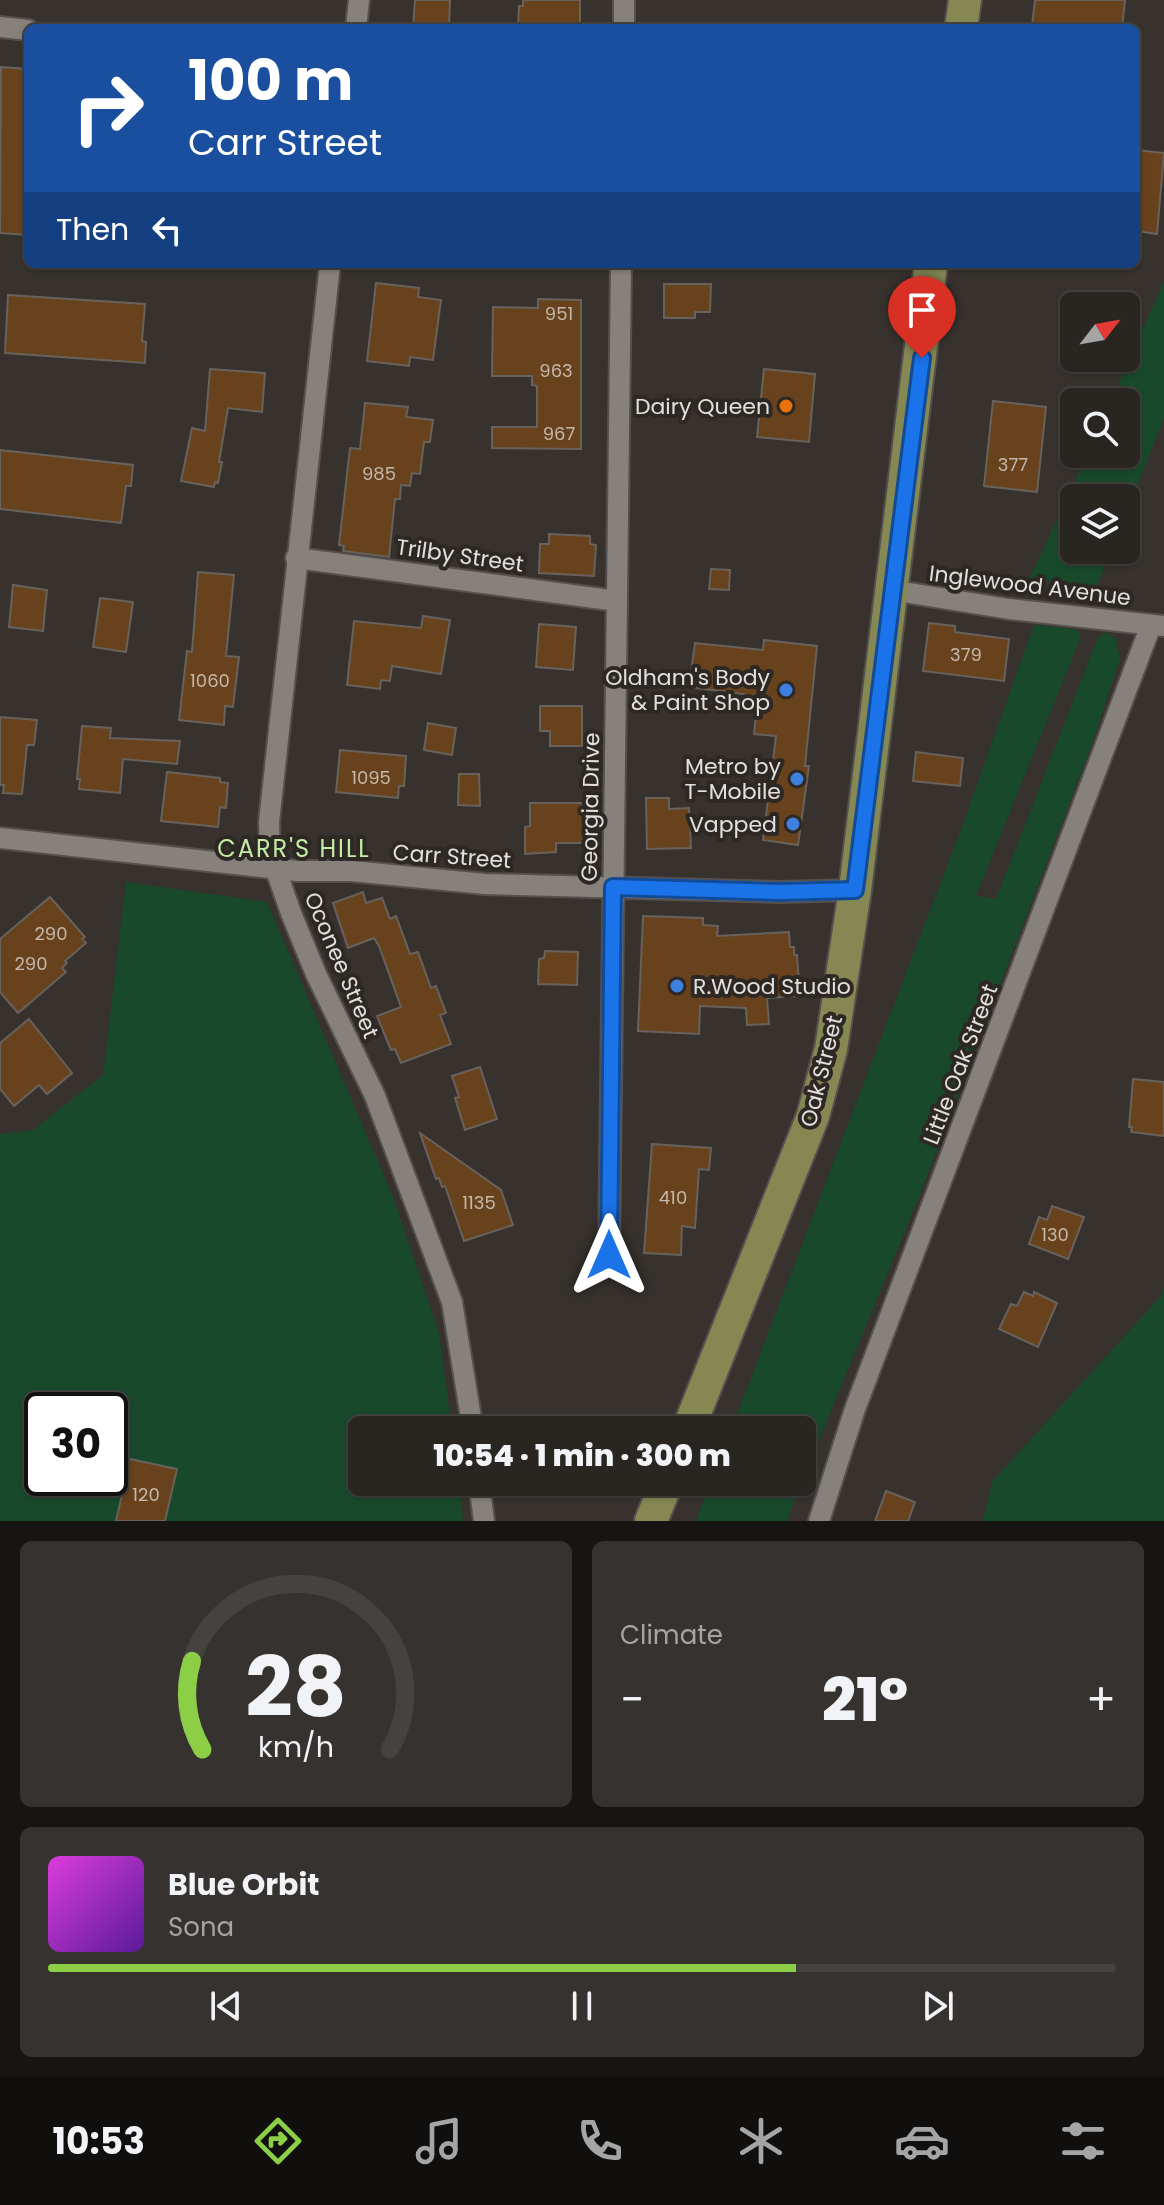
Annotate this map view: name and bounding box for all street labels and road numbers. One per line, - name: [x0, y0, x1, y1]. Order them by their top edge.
- street label: Trilby Street: [394, 531, 526, 580]
- street label: Inglewood Avenue: [927, 558, 1133, 613]
- street label: Georgia Drive: [574, 732, 607, 882]
- street label: Carr Street: [392, 837, 512, 876]
- street label: Oconee Street: [297, 887, 386, 1043]
- street label: Little Oak Street: [916, 979, 1005, 1149]
- street label: Oak Street: [793, 1012, 850, 1130]

